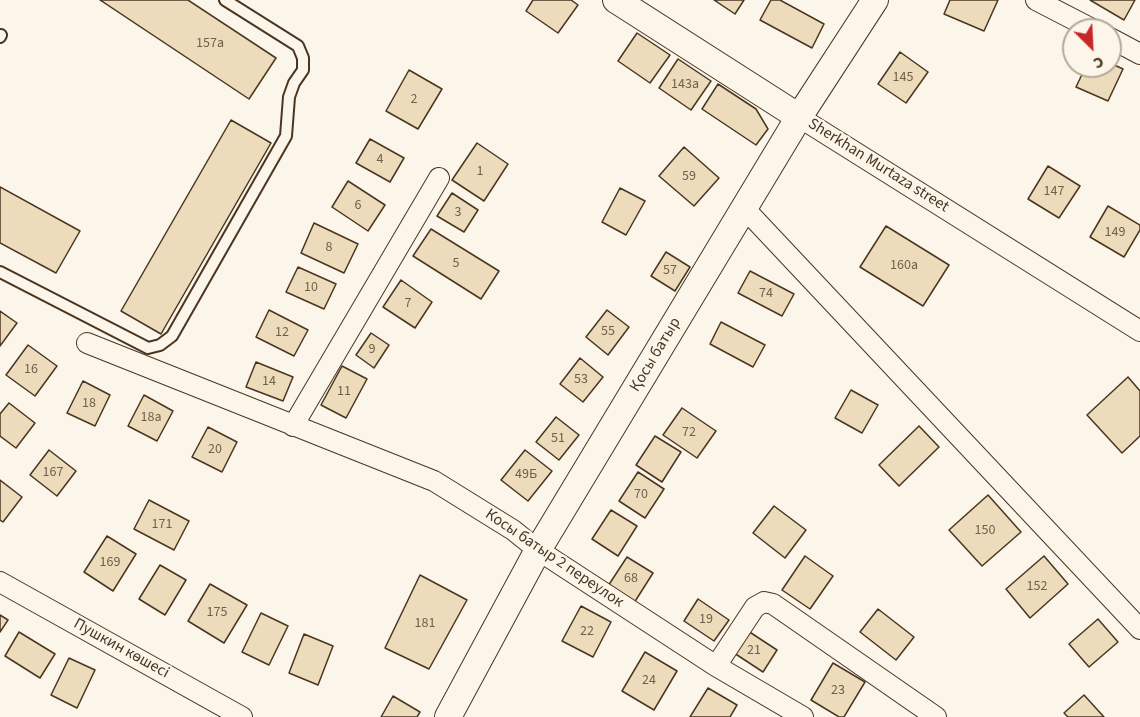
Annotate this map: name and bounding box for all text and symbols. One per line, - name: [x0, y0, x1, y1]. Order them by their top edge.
- north arrow: [1062, 18, 1122, 78]
- house number: 157а: [196, 36, 224, 52]
- text: С: [1090, 51, 1107, 75]
- house number: 145: [893, 70, 913, 86]
- house number: 143а: [671, 77, 699, 93]
- house number: 2: [411, 92, 417, 108]
- street label: Sherkhan Murtaza street: [804, 115, 952, 217]
- house number: 4: [377, 152, 383, 168]
- house number: 1: [477, 164, 483, 180]
- house number: 59: [682, 169, 696, 185]
- house number: 147: [1044, 184, 1064, 200]
- house number: 6: [355, 198, 361, 214]
- house number: 3: [455, 205, 461, 221]
- house number: 149: [1105, 225, 1125, 241]
- house number: 8: [326, 240, 332, 256]
- house number: 5: [453, 256, 459, 272]
- house number: 160а: [890, 258, 918, 274]
- house number: 57: [663, 263, 677, 279]
- house number: 10: [304, 280, 318, 296]
- house number: 74: [759, 286, 773, 302]
- house number: 7: [405, 296, 411, 312]
- street label: Қосы батыр: [626, 314, 686, 396]
- house number: 55: [601, 324, 615, 340]
- house number: 12: [275, 325, 289, 341]
- house number: 9: [369, 342, 375, 358]
- house number: 16: [24, 362, 38, 378]
- house number: 53: [574, 372, 588, 388]
- house number: 14: [262, 374, 276, 390]
- house number: 11: [337, 384, 351, 400]
- house number: 18: [82, 396, 96, 412]
- house number: 18а: [141, 410, 161, 426]
- house number: 72: [682, 425, 696, 441]
- house number: 51: [551, 431, 565, 447]
- house number: 20: [208, 442, 222, 458]
- house number: 167: [43, 465, 63, 481]
- house number: 49Б: [515, 467, 537, 483]
- house number: 70: [634, 487, 648, 503]
- street label: Косы батыр 2 переулок: [481, 505, 627, 613]
- house number: 171: [152, 517, 172, 533]
- house number: 150: [975, 523, 995, 539]
- house number: 169: [100, 555, 120, 571]
- house number: 68: [624, 571, 638, 587]
- house number: 152: [1027, 579, 1047, 595]
- house number: 175: [207, 605, 227, 621]
- house number: 19: [699, 612, 713, 628]
- street label: Пушкин көшесі: [70, 615, 172, 683]
- house number: 181: [415, 616, 435, 632]
- house number: 22: [580, 624, 594, 640]
- house number: 21: [747, 643, 761, 659]
- house number: 24: [642, 673, 656, 689]
- house number: 23: [831, 683, 845, 699]

